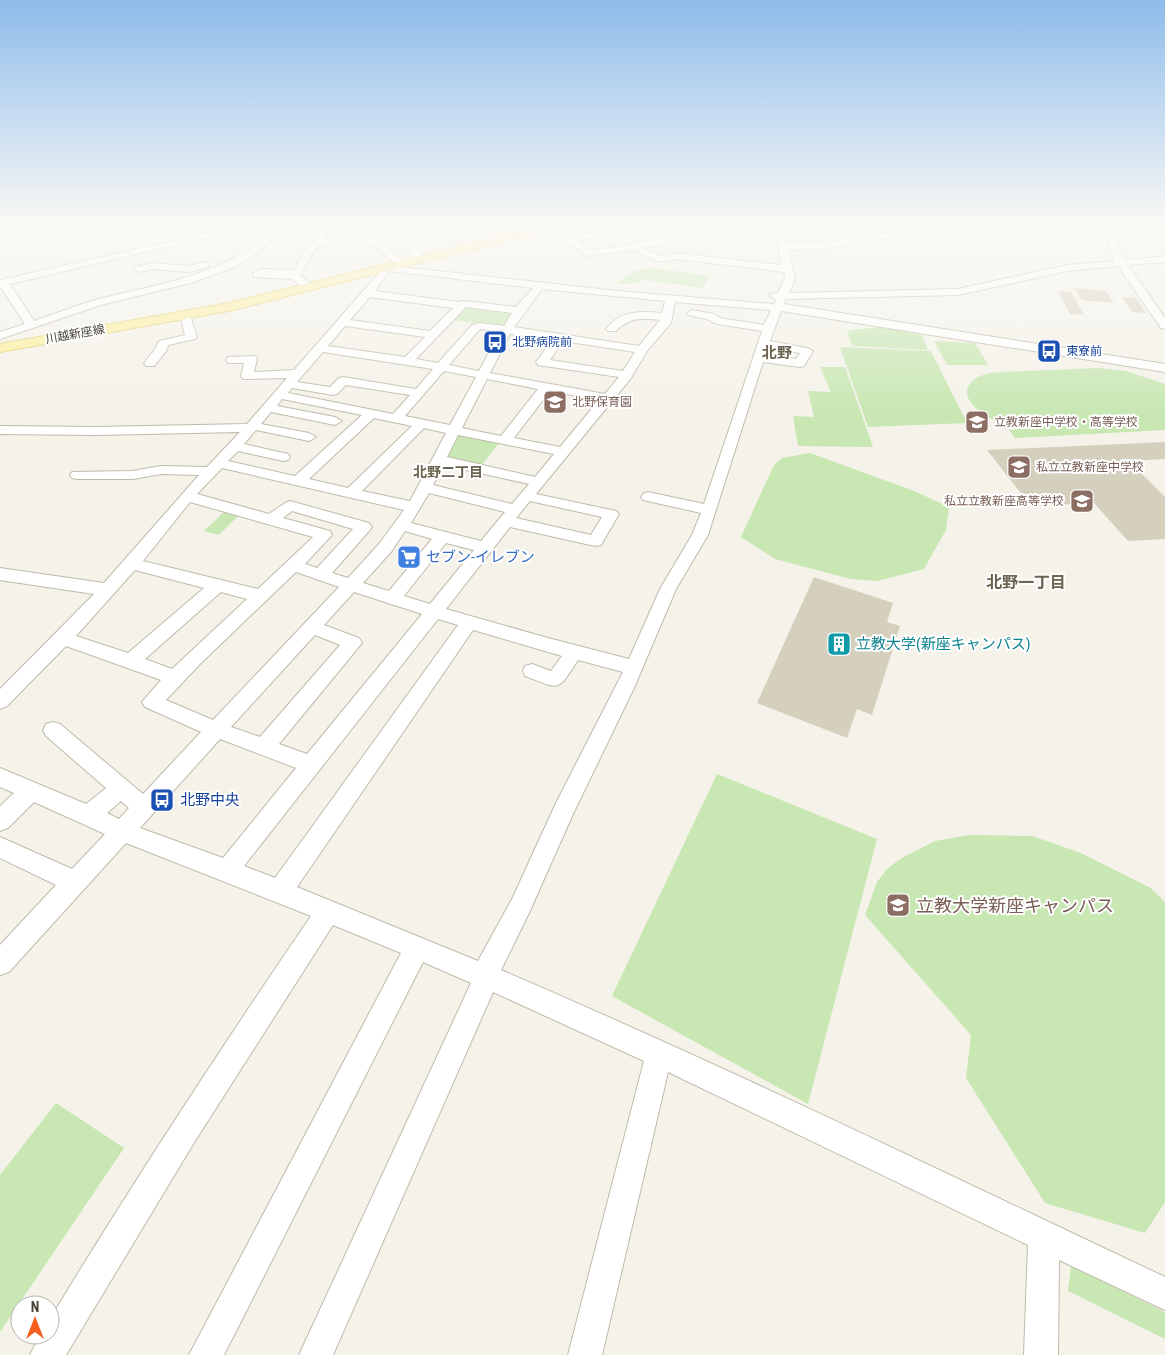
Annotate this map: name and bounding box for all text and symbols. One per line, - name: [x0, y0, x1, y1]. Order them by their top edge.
- street label: 川越新座線: [44, 322, 106, 346]
- bus stop icon: 北野病院前: [482, 329, 508, 355]
- place label: 北野病院前: [512, 335, 572, 349]
- bus stop icon: 東寮前: [1036, 338, 1062, 364]
- district label: 北野: [762, 344, 792, 362]
- place label: 東寮前: [1066, 344, 1102, 358]
- school or university icon: 北野保育園: [542, 389, 568, 415]
- place label: 北野保育園: [572, 395, 632, 409]
- school or university icon: 立教新座中学校・高等学校: [964, 409, 990, 435]
- place label: 立教新座中学校・高等学校: [994, 415, 1138, 429]
- school or university icon: 私立立教新座中学校: [1006, 454, 1032, 480]
- place label: 私立立教新座中学校: [1036, 460, 1144, 474]
- district label: 北野二丁目: [413, 464, 483, 480]
- school or university icon: 私立立教新座高等学校: [1069, 488, 1095, 514]
- place label: 私立立教新座高等学校: [944, 494, 1064, 508]
- supermarket icon: セブン-イレブン: [396, 544, 422, 570]
- place label: セブン-イレブン: [426, 548, 535, 566]
- district label: 北野一丁目: [986, 573, 1066, 592]
- building icon: 立教大学(新座キャンパス): [826, 631, 852, 657]
- place label: 立教大学(新座キャンパス): [856, 635, 1031, 653]
- bus stop icon: 北野中央: [149, 787, 175, 813]
- place label: 北野中央: [180, 791, 240, 809]
- school or university icon: 立教大学新座キャンパス: [885, 892, 911, 918]
- place label: 立教大学新座キャンパス: [916, 895, 1114, 916]
- north arrow: [10, 1295, 60, 1345]
- text: N: [31, 1299, 39, 1315]

